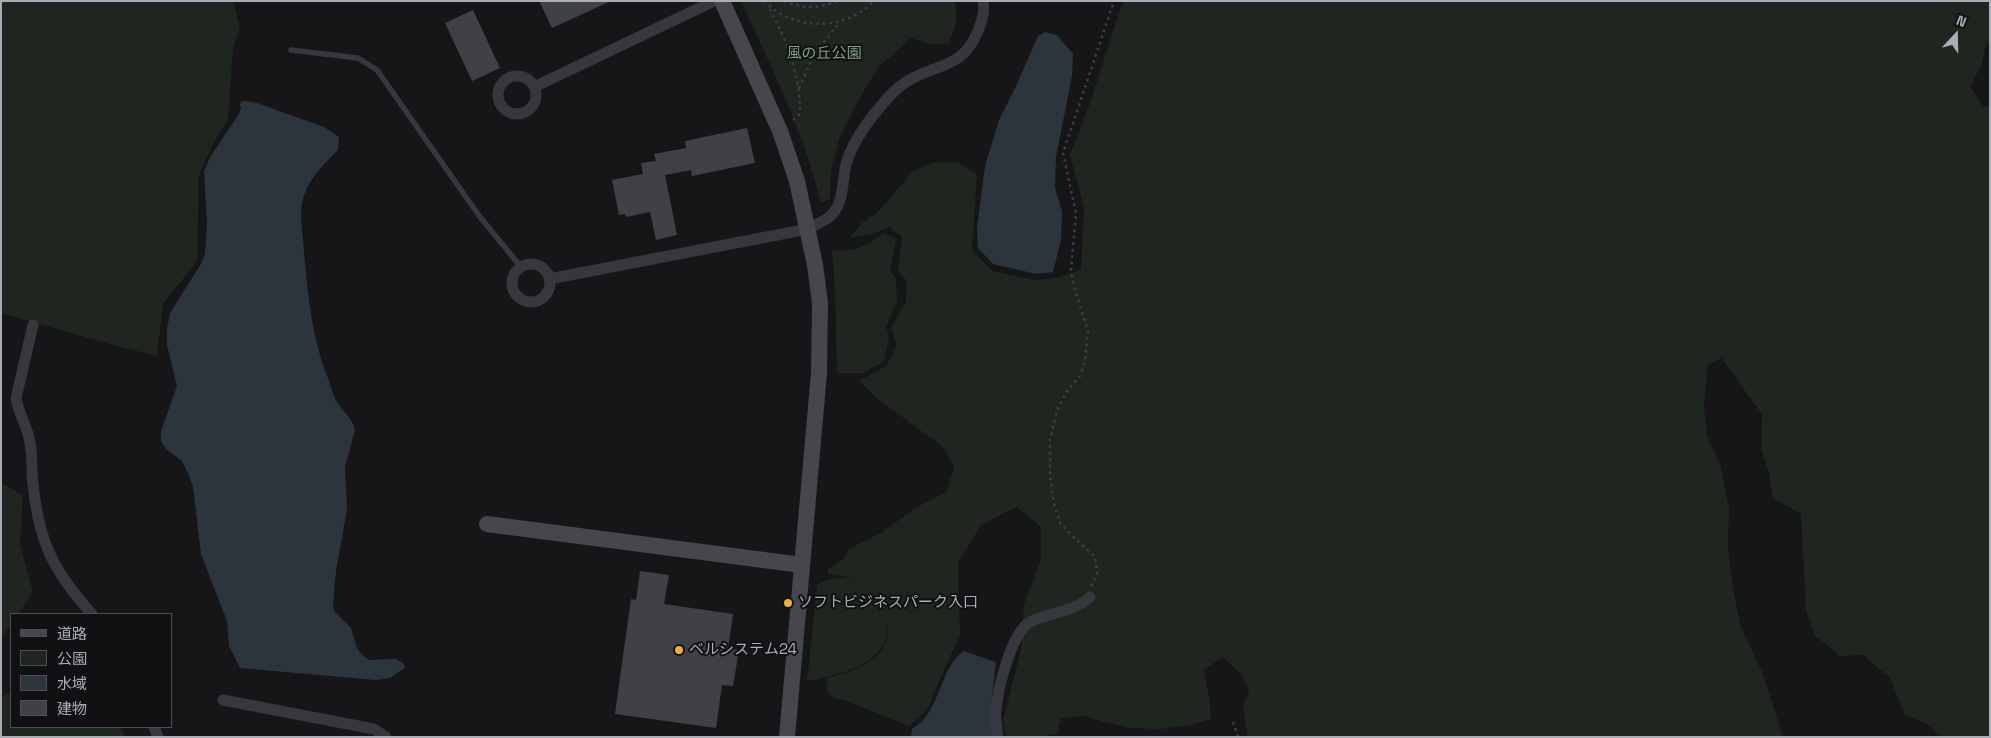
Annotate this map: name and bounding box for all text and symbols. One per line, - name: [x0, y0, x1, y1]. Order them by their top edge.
- north arrow: [1931, 10, 1981, 60]
- text: N: [1954, 11, 1969, 31]
- park label: 風の丘公園: [787, 45, 861, 63]
- place label: ソフトビジネスパーク入口: [798, 594, 978, 612]
- marker: ソフトビジネスパーク入口: [782, 597, 794, 609]
- legend: [10, 613, 172, 728]
- text: 道路: [57, 624, 87, 643]
- place label: ベルシステム24: [689, 641, 797, 659]
- marker: ベルシステム24: [673, 644, 685, 656]
- text: 公園: [57, 649, 87, 668]
- text: 水域: [57, 674, 87, 693]
- text: 建物: [57, 699, 87, 718]

